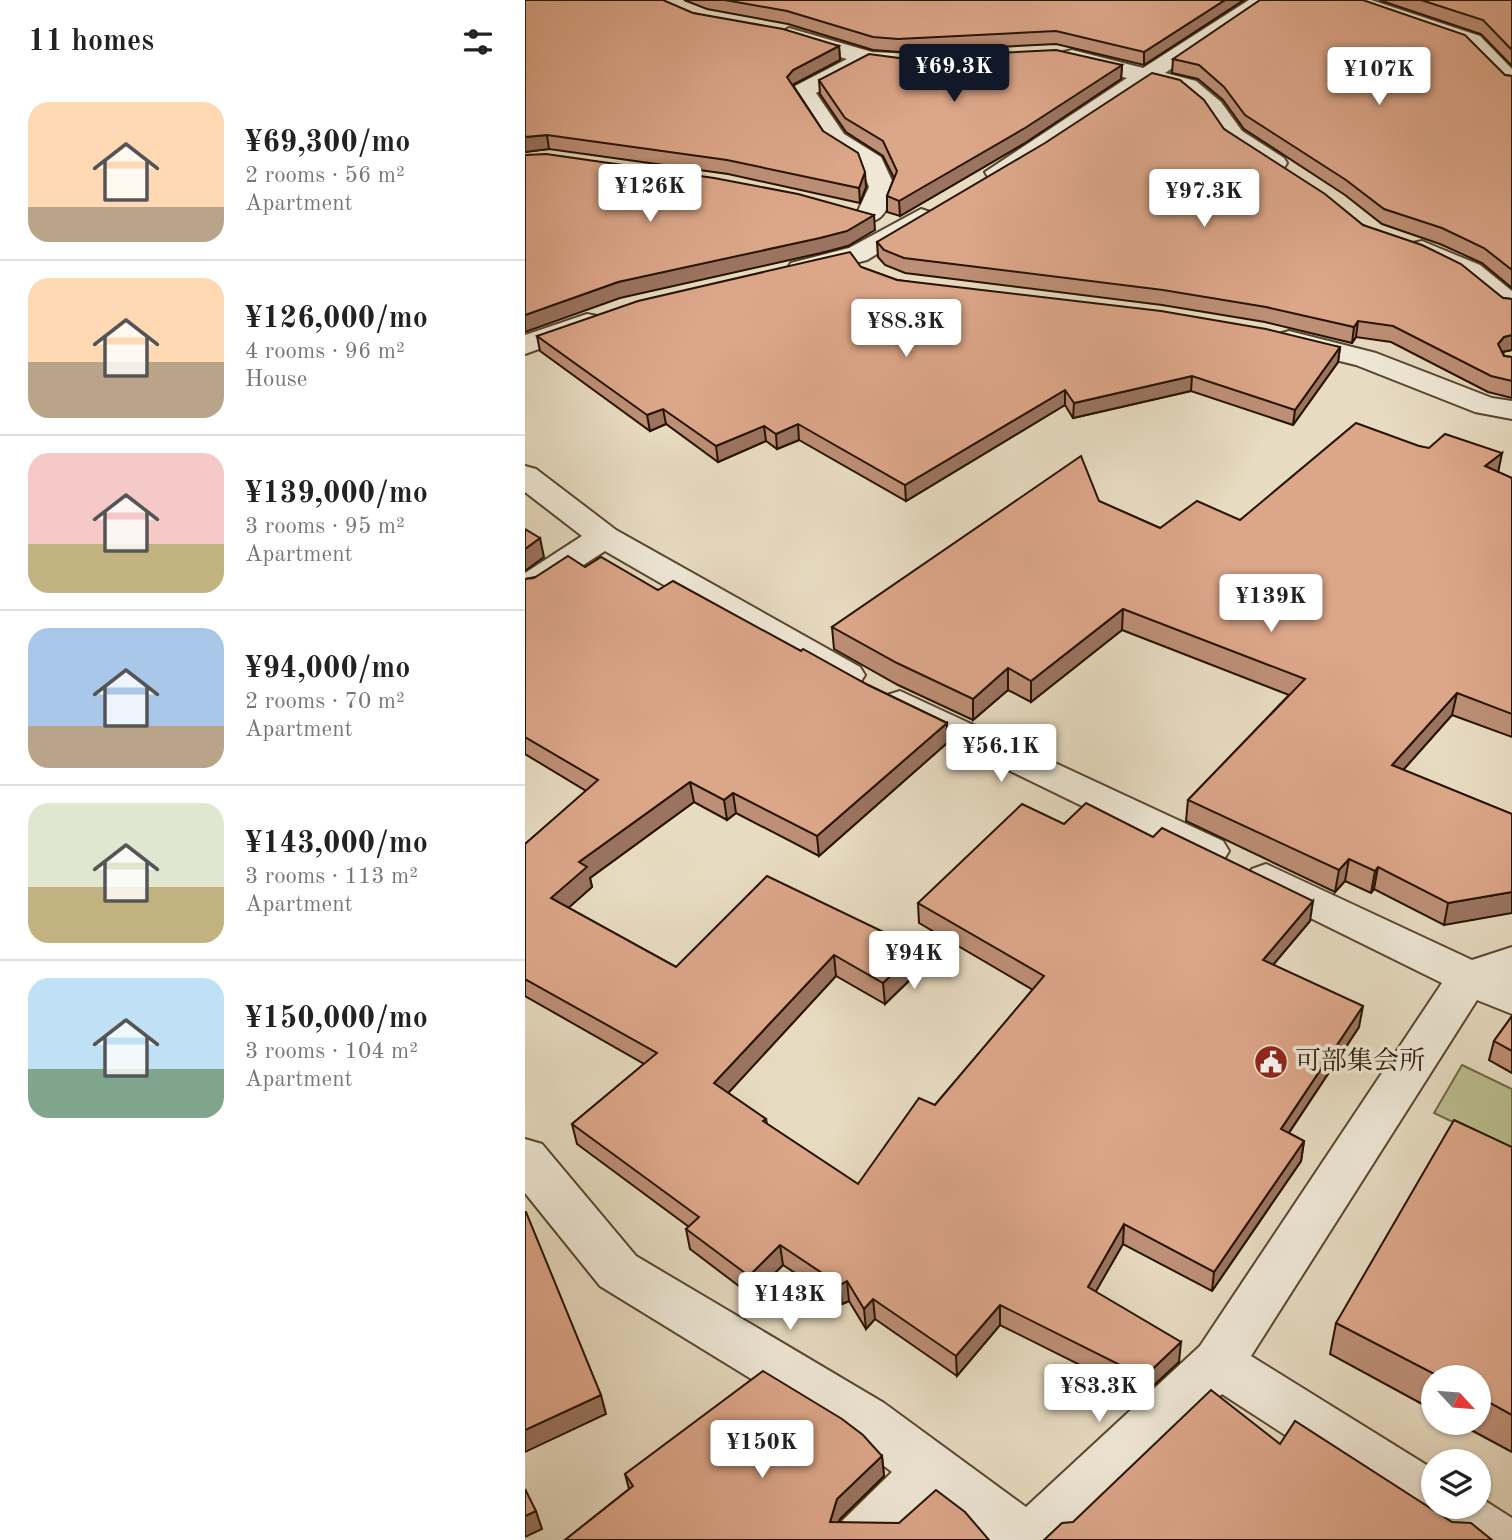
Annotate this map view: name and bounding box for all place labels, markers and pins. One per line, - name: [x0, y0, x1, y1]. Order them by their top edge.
- pin: ¥69.3K: [897, 44, 1011, 104]
- pin: ¥107K: [1330, 48, 1428, 107]
- pin: ¥126K: [601, 164, 699, 224]
- pin: ¥97.3K: [1147, 170, 1261, 229]
- pin: ¥88.3K: [849, 300, 963, 359]
- pin: ¥139K: [1222, 574, 1320, 634]
- pin: ¥56.1K: [944, 724, 1058, 784]
- pin: ¥94K: [873, 932, 955, 991]
- public building icon: 可部集会所: [1252, 1043, 1290, 1081]
- place label: 可部集会所: [1295, 1047, 1425, 1075]
- pin: ¥143K: [741, 1272, 839, 1332]
- pin: ¥83.3K: [1042, 1364, 1156, 1424]
- pin: ¥150K: [713, 1420, 811, 1480]

